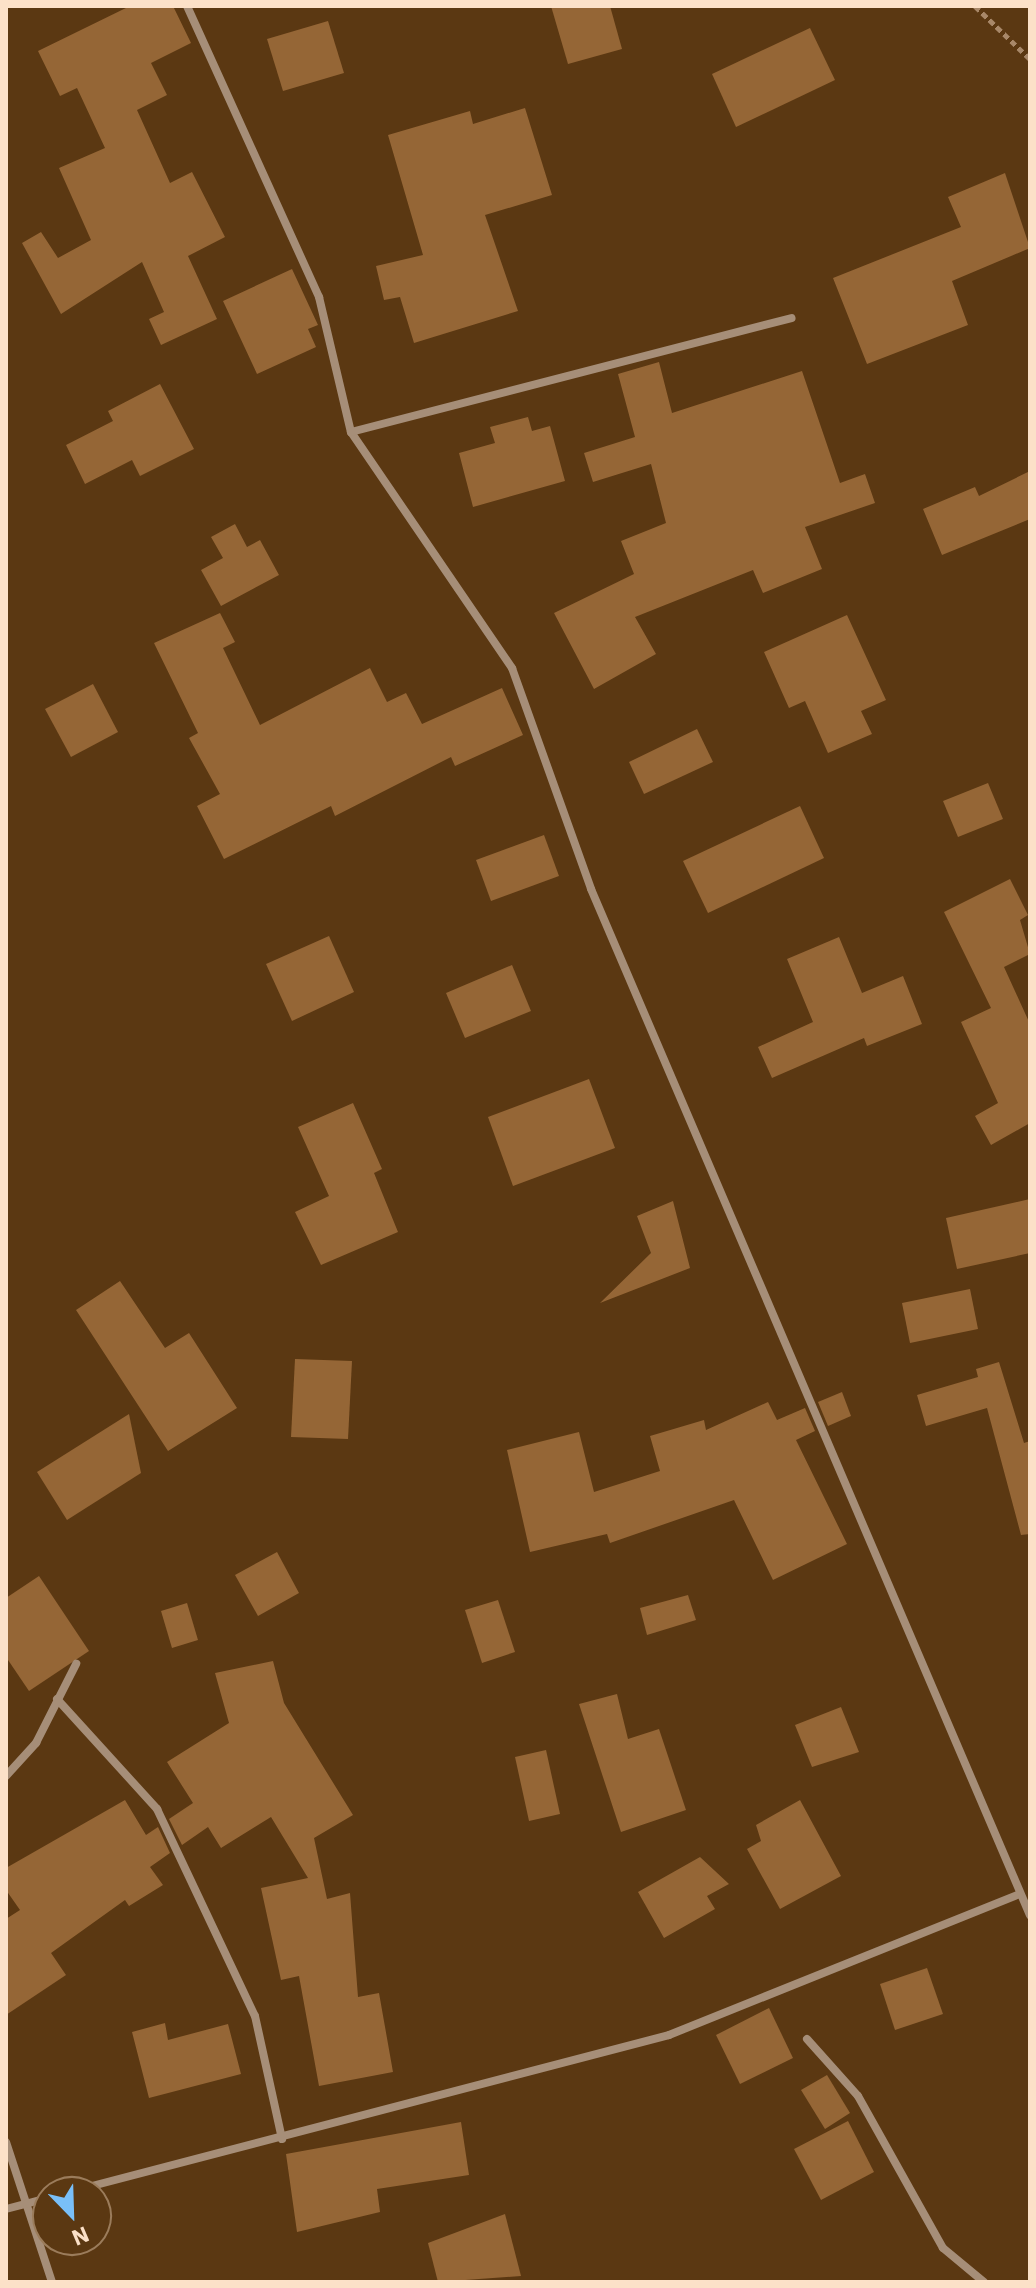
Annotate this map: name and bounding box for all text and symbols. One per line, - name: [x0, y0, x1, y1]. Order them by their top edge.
- north arrow: [32, 2176, 112, 2256]
- text: N: [68, 2220, 94, 2253]

